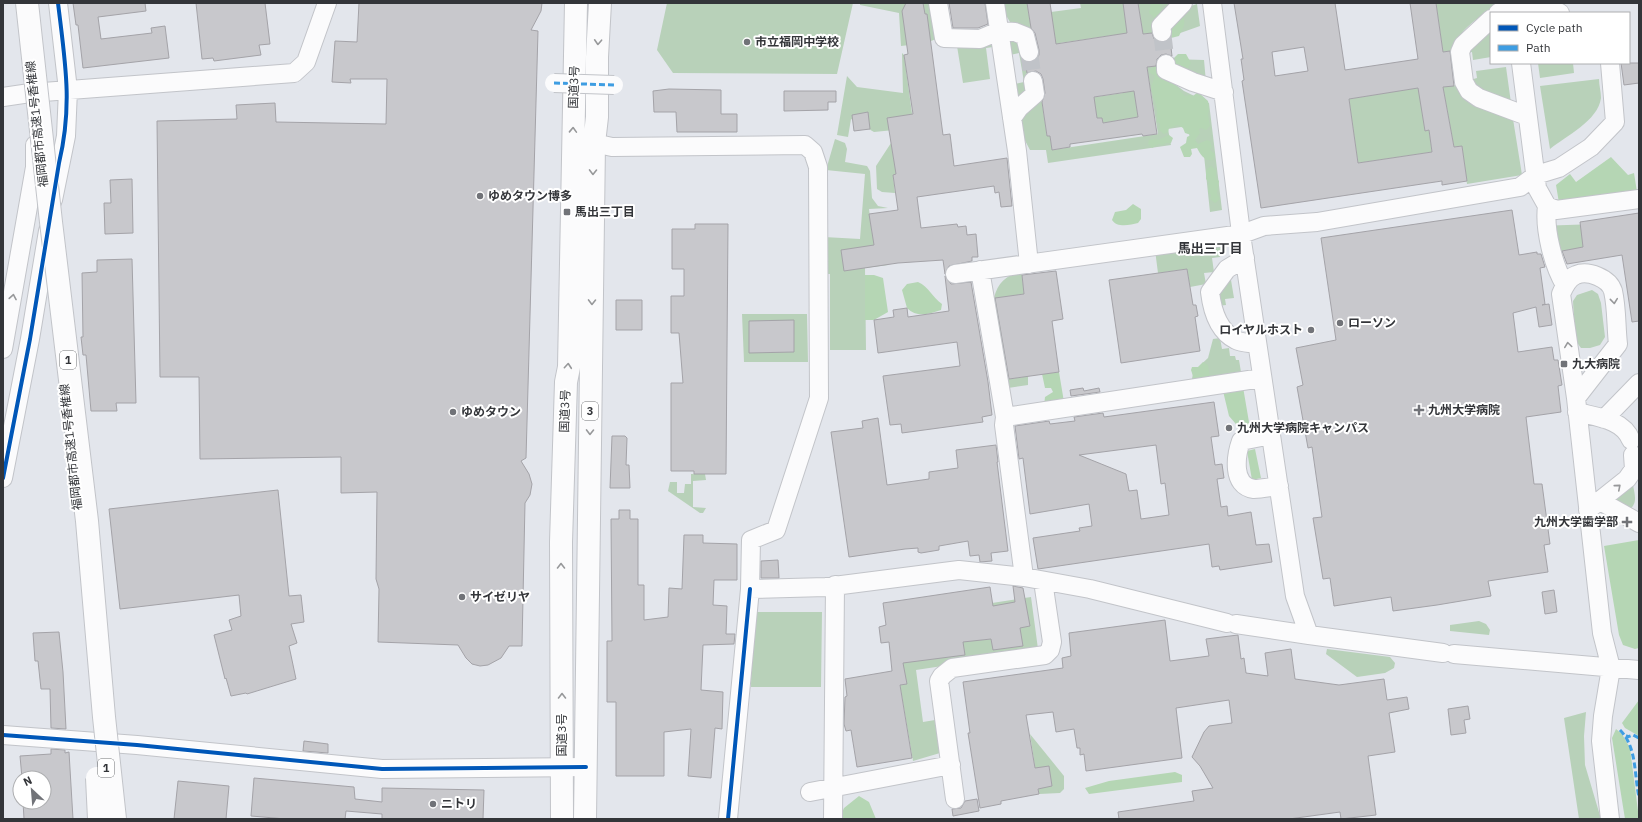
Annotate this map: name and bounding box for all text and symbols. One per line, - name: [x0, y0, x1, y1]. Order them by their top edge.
- legend: [1490, 12, 1630, 64]
- text: Cycle path: [1526, 20, 1583, 35]
- place label: 市立福岡中学校: [755, 34, 839, 49]
- marker: 市立福岡中学校: [742, 37, 752, 47]
- one-way arrow: [593, 39, 602, 45]
- text: Path: [1526, 40, 1551, 55]
- street label: 福岡都市高速1号香椎線: [22, 60, 51, 188]
- street label: 国道3号: [565, 65, 582, 109]
- one-way arrow: [568, 127, 577, 133]
- one-way arrow: [589, 169, 597, 175]
- place label: ゆめタウン博多: [488, 188, 572, 203]
- marker: ゆめタウン博多: [475, 191, 485, 201]
- place label: 馬出三丁目: [575, 204, 635, 219]
- marker: 馬出三丁目: [562, 207, 572, 217]
- district label: 馬出三丁目: [1177, 240, 1243, 257]
- one-way arrow: [8, 294, 16, 300]
- one-way arrow: [1609, 298, 1618, 304]
- one-way arrow: [588, 299, 596, 305]
- place label: ローソン: [1348, 315, 1396, 330]
- marker: ローソン: [1335, 318, 1345, 328]
- place label: ロイヤルホスト: [1219, 322, 1303, 337]
- marker: ロイヤルホスト: [1306, 325, 1316, 335]
- one-way arrow: [1564, 342, 1573, 348]
- road number: 1: [60, 351, 76, 369]
- place label: 九大病院: [1572, 356, 1620, 371]
- marker: 九大病院: [1559, 359, 1569, 369]
- one-way arrow: [564, 363, 573, 369]
- street label: 福岡都市高速1号香椎線: [56, 383, 85, 511]
- street label: 国道3号: [556, 389, 573, 433]
- road number: 3: [582, 402, 598, 420]
- place label: 九州大学病院: [1428, 402, 1500, 417]
- place label: ゆめタウン: [461, 404, 521, 419]
- marker: 九州大学病院: [1413, 404, 1425, 416]
- marker: ゆめタウン: [448, 407, 458, 417]
- place label: 九州大学病院キャンパス: [1237, 420, 1369, 435]
- marker: 九州大学病院キャンパス: [1224, 423, 1234, 433]
- one-way arrow: [586, 429, 594, 435]
- one-way arrow: [1613, 484, 1621, 491]
- place label: 九州大学歯学部: [1534, 514, 1618, 529]
- marker: 九州大学歯学部: [1621, 516, 1633, 528]
- one-way arrow: [557, 563, 565, 569]
- place label: サイゼリヤ: [470, 589, 530, 604]
- marker: サイゼリヤ: [457, 592, 467, 602]
- one-way arrow: [558, 693, 566, 699]
- street label: 国道3号: [554, 713, 569, 757]
- road number: 1: [98, 759, 114, 777]
- north arrow: [12, 770, 52, 810]
- text: N: [21, 773, 34, 789]
- place label: ニトリ: [441, 796, 477, 811]
- marker: ニトリ: [428, 799, 438, 809]

